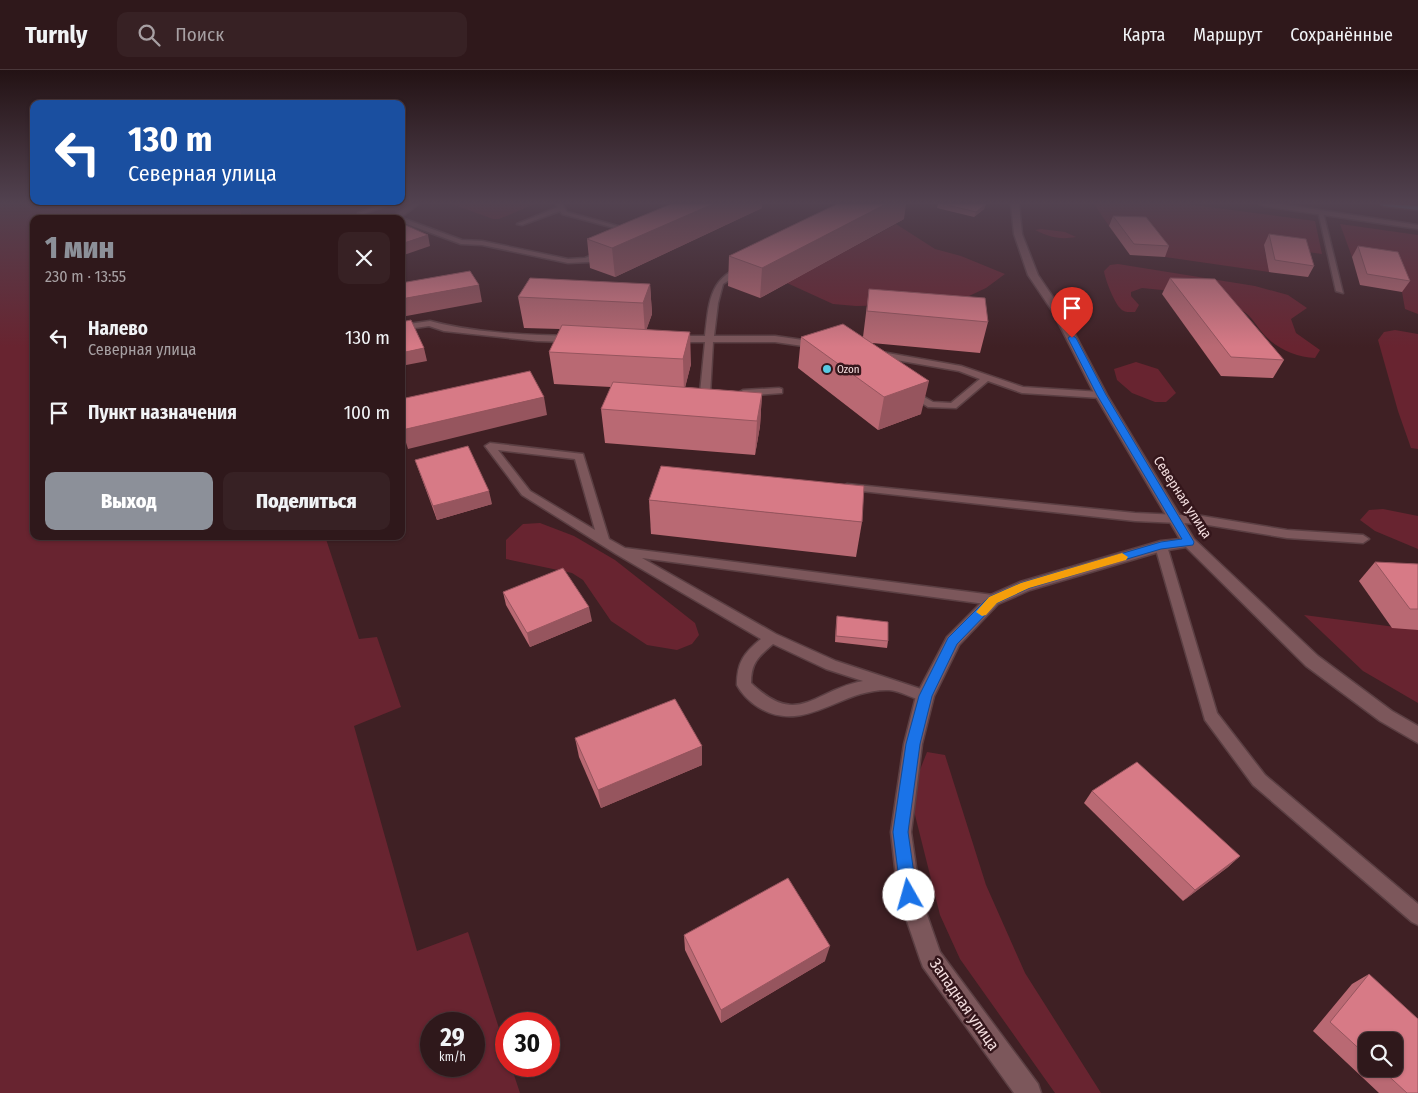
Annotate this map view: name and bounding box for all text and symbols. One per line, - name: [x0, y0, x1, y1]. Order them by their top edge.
- search box: [117, 12, 467, 57]
- text: Turnly: [25, 21, 87, 49]
- icon: search: [135, 21, 163, 49]
- text: Поиск: [175, 23, 224, 46]
- text: Карта: [1122, 24, 1165, 46]
- text: Маршрут: [1193, 24, 1262, 46]
- text: Сохранённые: [1290, 24, 1393, 46]
- text: 130 m: [128, 118, 212, 160]
- icon: left: [45, 120, 110, 185]
- text: Северная улица: [128, 160, 277, 187]
- text: 1 мин: [45, 230, 114, 266]
- button: close: [338, 232, 390, 284]
- text: 230 m · 13:55: [45, 267, 126, 286]
- pin: [1051, 287, 1093, 338]
- icon: arrive: [1058, 294, 1086, 322]
- text: Налево: [88, 317, 148, 340]
- icon: left: [45, 324, 73, 352]
- text: 130 m: [345, 326, 390, 349]
- text: Северная улица: [88, 340, 196, 359]
- marker: Ozon: [821, 363, 833, 375]
- place label: Ozon: [837, 363, 860, 376]
- icon: arrive: [45, 399, 73, 427]
- text: Пункт назначения: [88, 401, 237, 424]
- text: 100 m: [344, 401, 390, 424]
- street label: Северная улица: [1150, 453, 1216, 542]
- button: Выход: [45, 472, 213, 530]
- button: Поделиться: [223, 472, 390, 530]
- position arrow: [882, 868, 934, 920]
- street label: Западная улица: [926, 955, 1003, 1054]
- speed limit sign: 30: [495, 1012, 560, 1077]
- text: 29: [440, 1023, 465, 1053]
- map controls: [1358, 1032, 1403, 1077]
- button: search: [1358, 1032, 1403, 1077]
- text: km/h: [439, 1050, 466, 1064]

